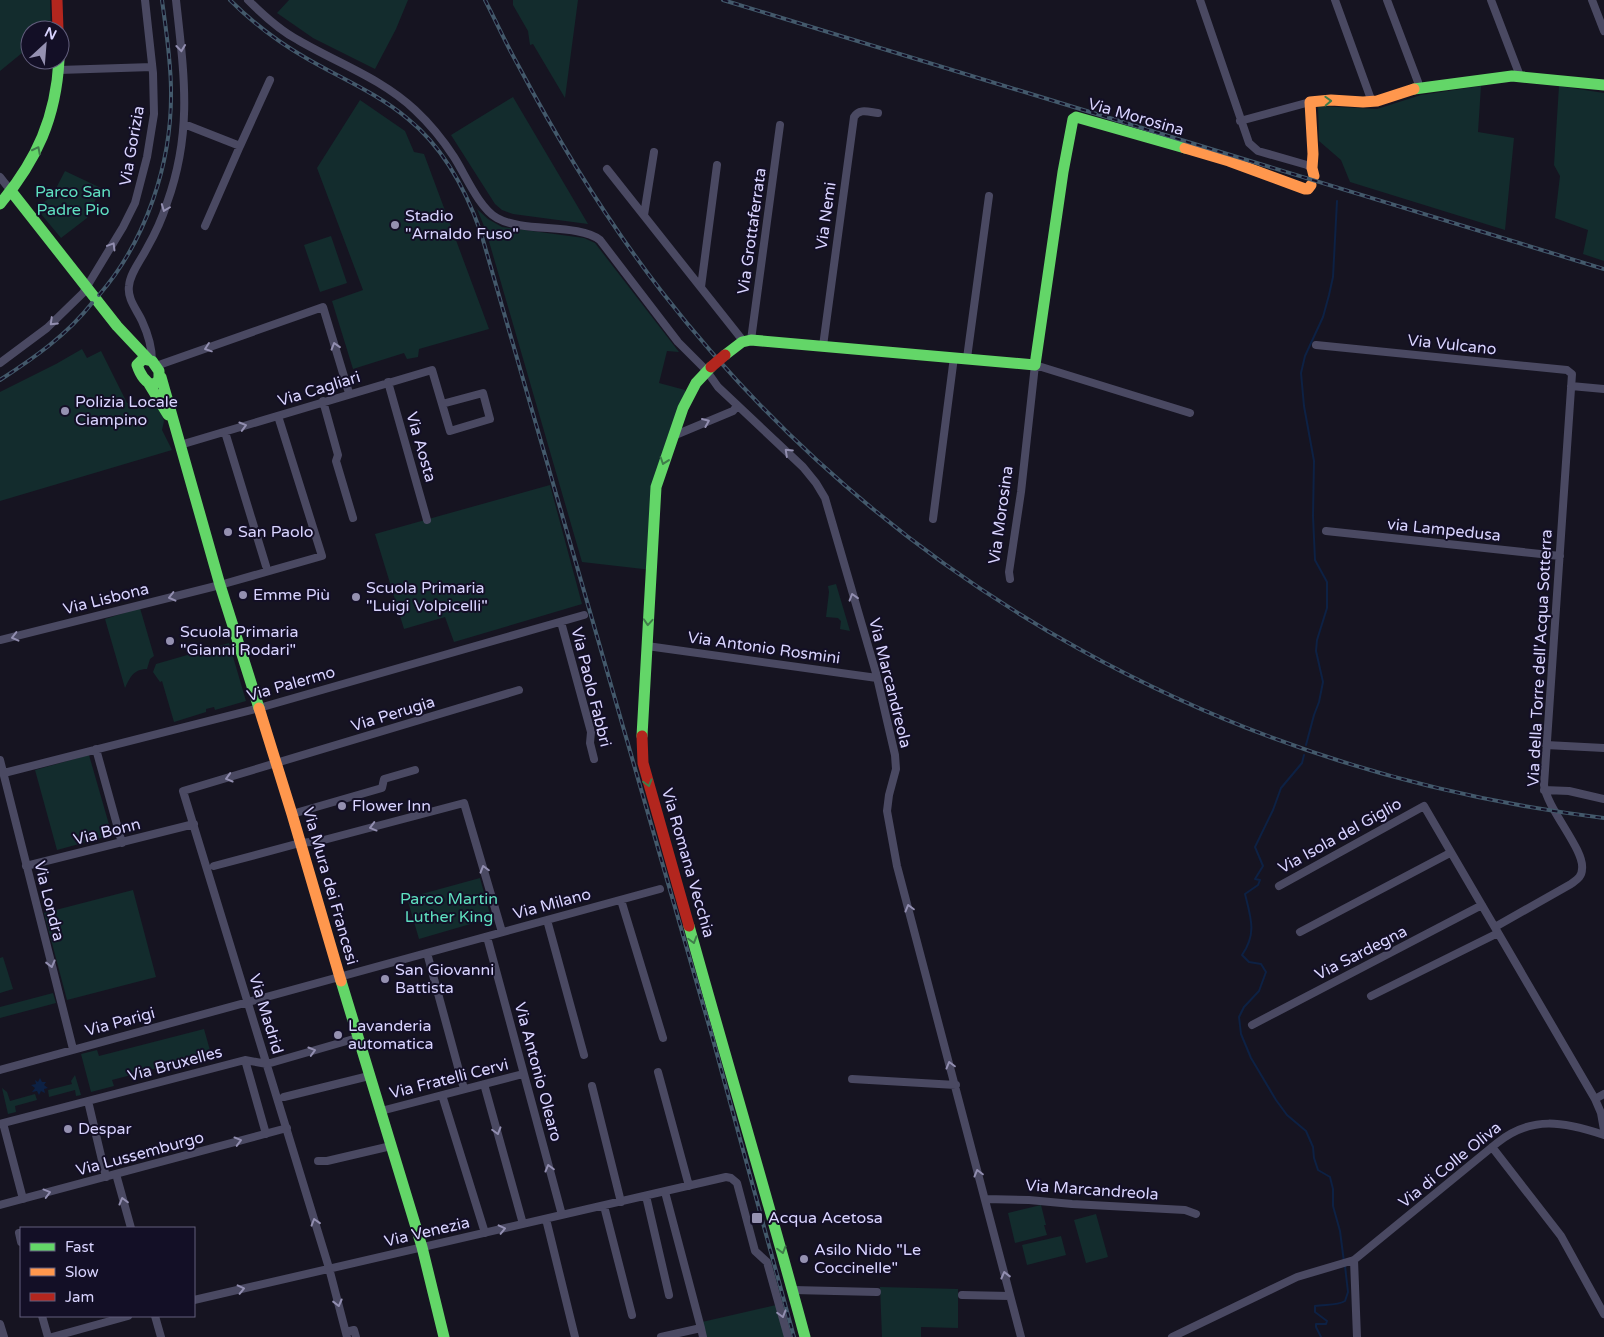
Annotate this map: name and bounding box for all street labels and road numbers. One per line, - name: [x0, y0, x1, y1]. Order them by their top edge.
- street label: Via Morosina: [1086, 94, 1186, 140]
- street label: Via Gorizia: [115, 104, 149, 188]
- street label: Via Grottaferrata: [733, 166, 771, 296]
- street label: Via Nemi: [811, 181, 841, 251]
- street label: Via Vulcano: [1407, 330, 1497, 360]
- street label: Via Cagliari: [275, 367, 363, 411]
- street label: Via Aosta: [401, 410, 441, 484]
- street label: Via Morosina: [984, 465, 1018, 565]
- street label: via Lampedusa: [1386, 514, 1502, 546]
- street label: Via della Torre dell'Acqua Sotterra: [1523, 529, 1557, 787]
- street label: Via Lisbona: [61, 579, 151, 619]
- street label: Via Marcandreola: [864, 616, 916, 750]
- street label: Via Paolo Fabbri: [566, 625, 616, 749]
- street label: Via Antonio Rosmini: [686, 627, 842, 669]
- street label: Via Palermo: [245, 662, 337, 706]
- street label: Via Perugia: [349, 692, 437, 736]
- street label: Via Romana Vecchia: [657, 786, 719, 940]
- street label: Via Isola del Giglio: [1275, 794, 1405, 878]
- street label: Via Mura dei Francesi: [298, 805, 362, 967]
- street label: Via Bonn: [71, 814, 143, 850]
- street label: Via Londra: [29, 859, 69, 943]
- street label: Via Milano: [511, 884, 593, 924]
- street label: Via Sardegna: [1312, 921, 1410, 985]
- street label: Via Madrid: [244, 971, 288, 1057]
- street label: Via Antonio Olearo: [510, 1000, 566, 1144]
- street label: Via Parigi: [83, 1003, 157, 1041]
- street label: Via Bruxelles: [126, 1042, 224, 1086]
- street label: Via Fratelli Cervi: [387, 1055, 511, 1103]
- street label: Via di Colle Oliva: [1395, 1117, 1505, 1213]
- street label: Via Lussemburgo: [74, 1127, 206, 1181]
- street label: Via Marcandreola: [1025, 1175, 1159, 1205]
- street label: Via Venezia: [382, 1212, 472, 1252]

